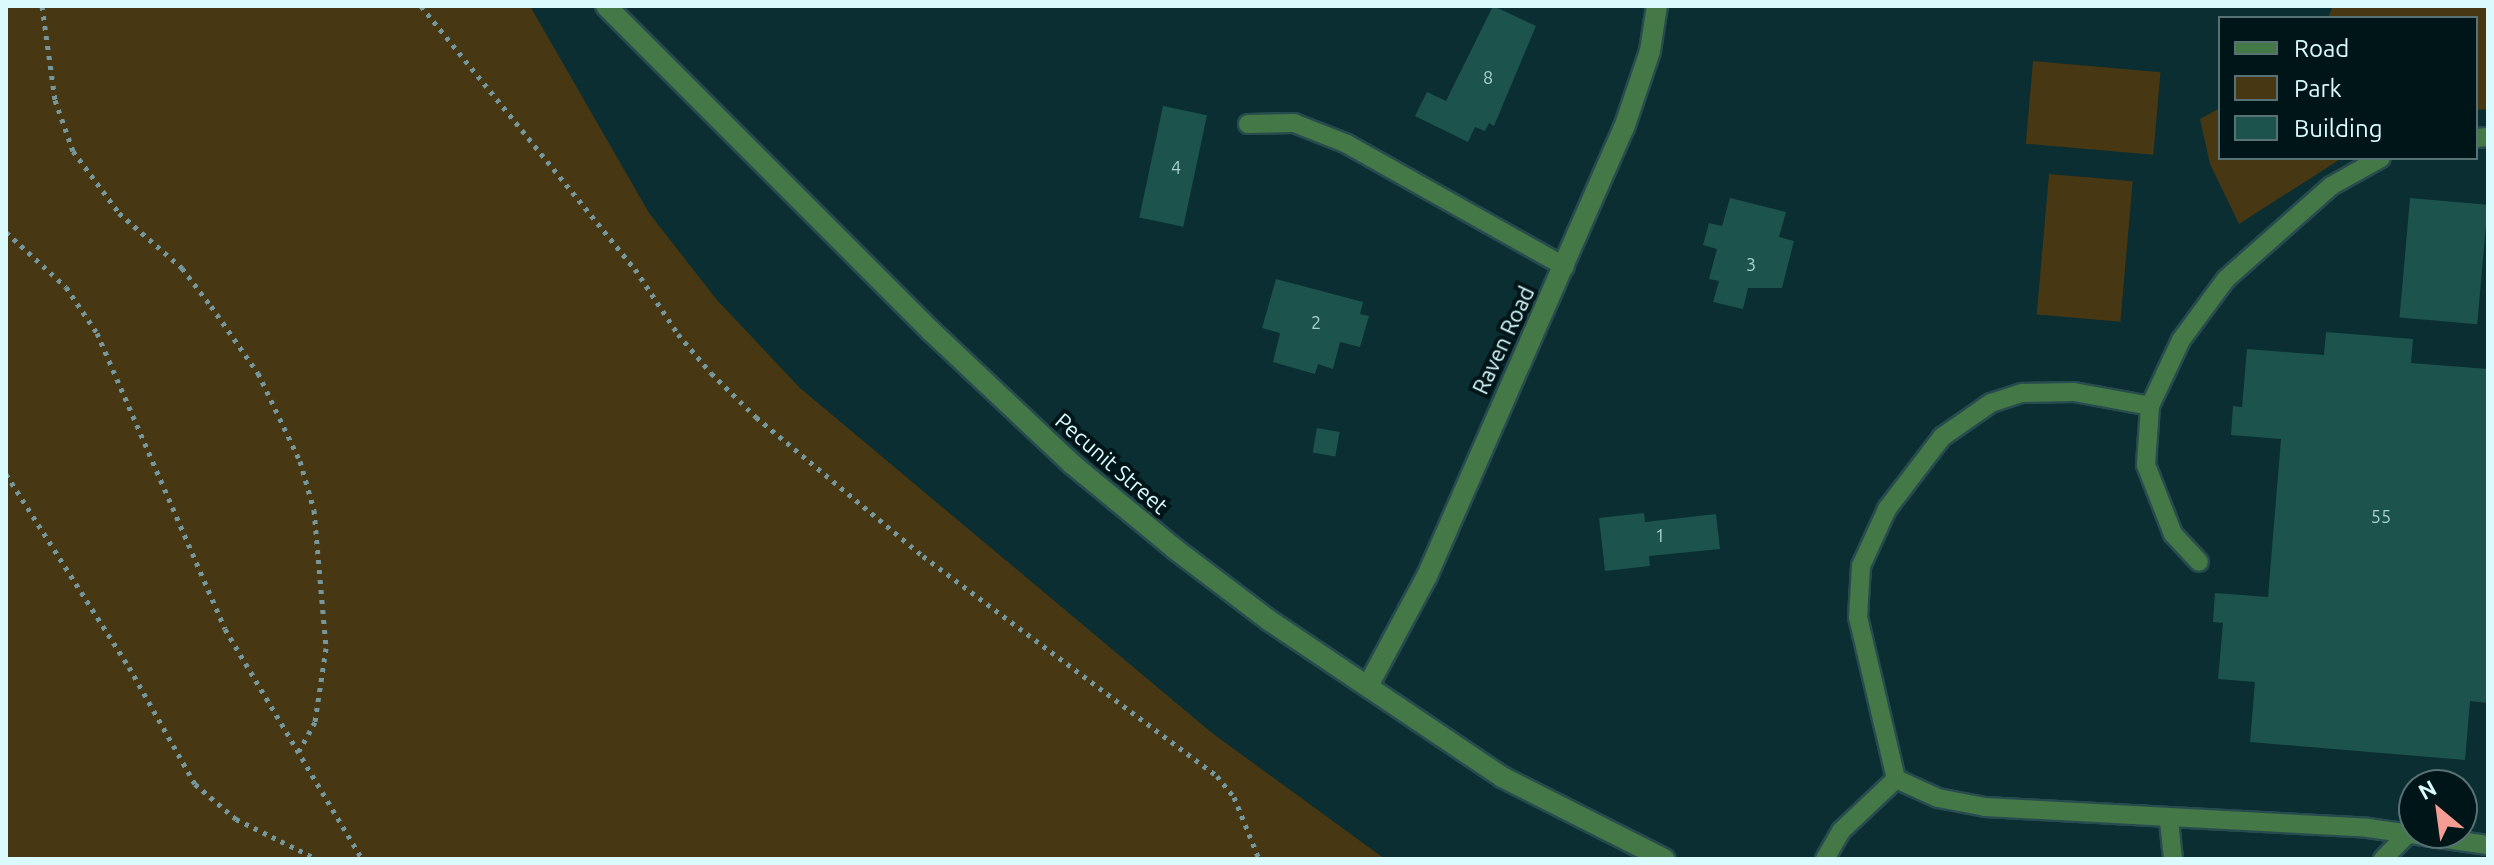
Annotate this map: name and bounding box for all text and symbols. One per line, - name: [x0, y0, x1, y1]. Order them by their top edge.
- legend: [2218, 16, 2478, 160]
- text: Road: [2294, 35, 2349, 62]
- house number: 8: [1483, 66, 1493, 88]
- text: Park: [2294, 75, 2342, 102]
- text: Building: [2294, 115, 2382, 142]
- house number: 4: [1171, 156, 1181, 178]
- house number: 3: [1746, 253, 1756, 275]
- street label: Raven Road: [1467, 282, 1539, 398]
- house number: 2: [1311, 311, 1321, 333]
- street label: Pecunit Street: [1050, 407, 1174, 519]
- house number: 55: [2371, 505, 2391, 527]
- house number: 1: [1655, 524, 1665, 546]
- north arrow: [2398, 769, 2478, 849]
- text: N: [2414, 774, 2440, 804]

